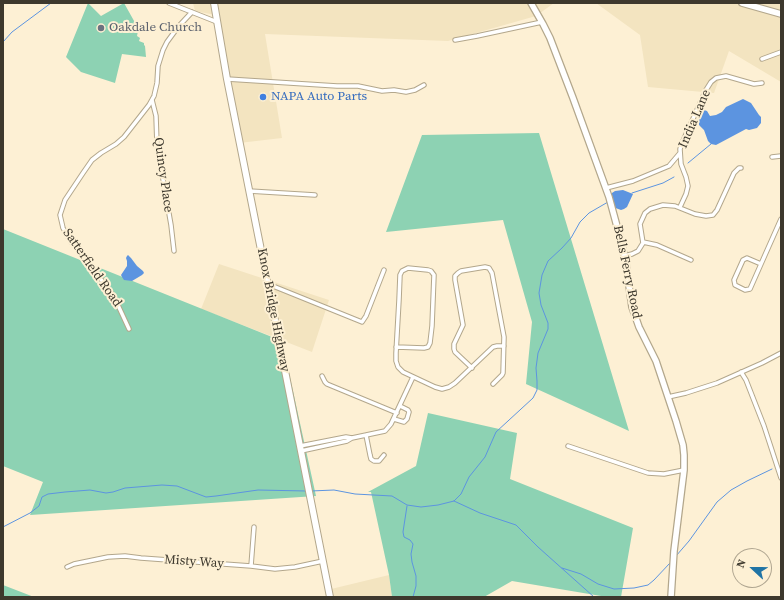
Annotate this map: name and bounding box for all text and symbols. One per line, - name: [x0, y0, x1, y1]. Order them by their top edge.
- place label: Oakdale Church: [109, 20, 202, 36]
- marker: Oakdale Church: [96, 23, 106, 33]
- street label: India Lane: [676, 87, 714, 151]
- place label: NAPA Auto Parts: [271, 89, 367, 105]
- marker: NAPA Auto Parts: [258, 92, 268, 102]
- street label: Quincy Place: [150, 137, 176, 213]
- street label: Bells Ferry Road: [609, 224, 645, 320]
- street label: Satterfield Road: [59, 226, 125, 310]
- street label: Knox Bridge Highway: [253, 247, 293, 373]
- north arrow: [732, 548, 772, 588]
- street label: Misty Way: [164, 552, 224, 572]
- text: N: [733, 557, 750, 570]

